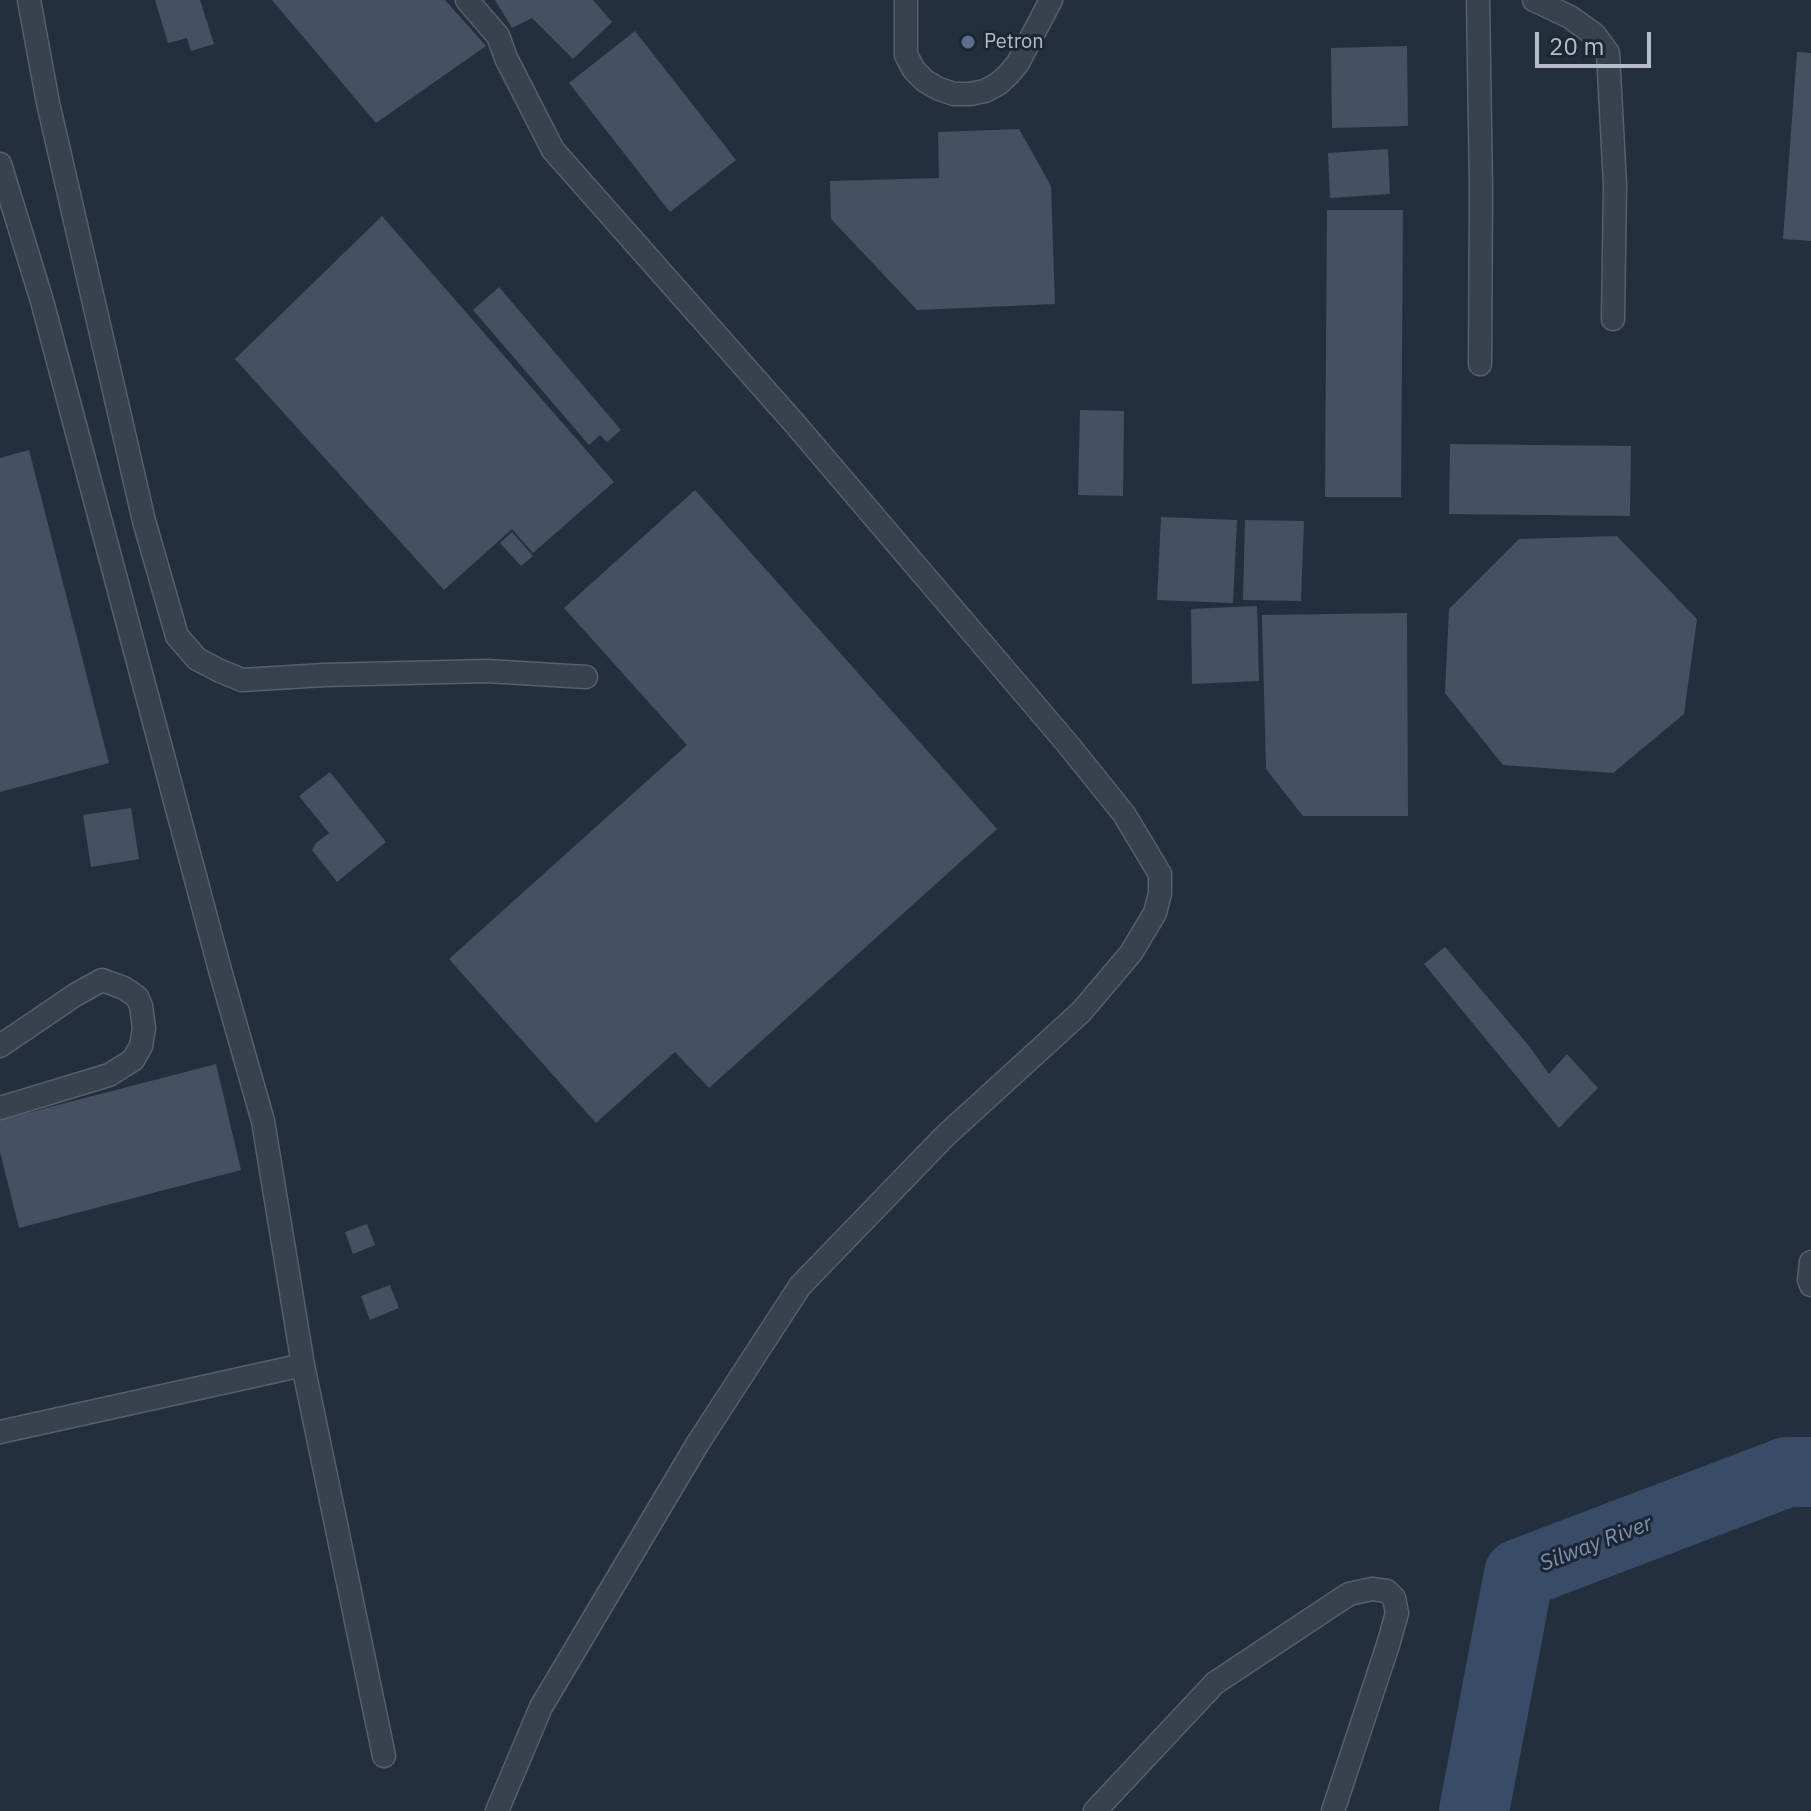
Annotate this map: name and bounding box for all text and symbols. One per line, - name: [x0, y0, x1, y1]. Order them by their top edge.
- scale bar: [1539, 16, 1655, 66]
- place label: Petron: [984, 30, 1044, 54]
- text: 20 m: [1549, 30, 1604, 62]
- marker: Petron: [959, 33, 977, 51]
- water label: Silway River: [1536, 1511, 1656, 1577]

